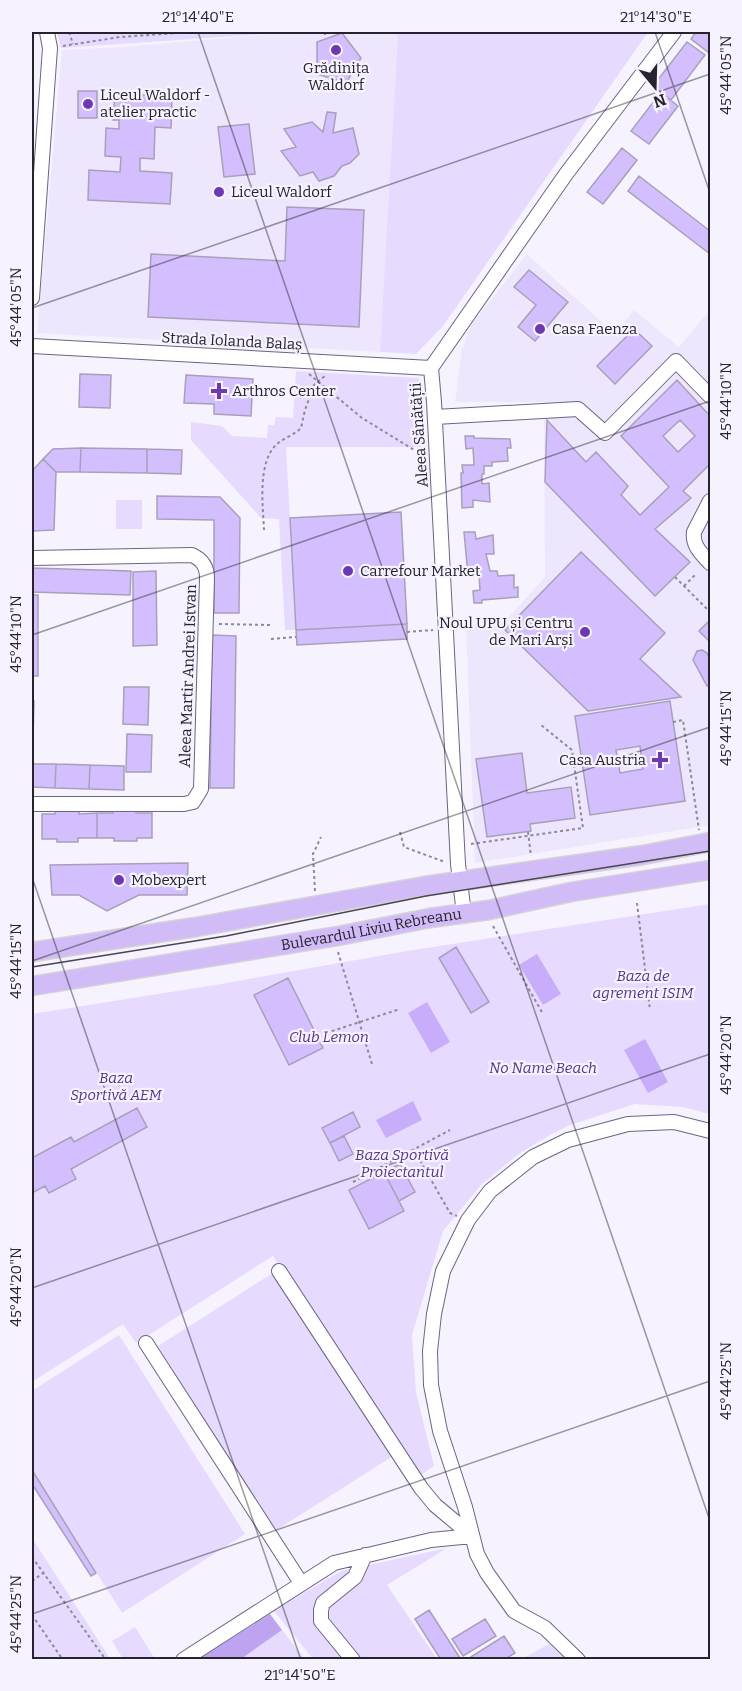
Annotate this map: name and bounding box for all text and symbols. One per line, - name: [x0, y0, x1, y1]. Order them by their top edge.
- text: 21°14'40"E: [162, 8, 234, 26]
- text: 21°14'30"E: [620, 8, 692, 26]
- text: 45°44'05"N: [717, 35, 735, 115]
- marker: Grădinița Waldorf: [329, 43, 343, 57]
- north arrow: [625, 57, 685, 117]
- place label: Grădinița Waldorf: [303, 59, 369, 94]
- place label: Liceul Waldorf - atelier practic: [100, 86, 210, 121]
- text: N: [651, 90, 669, 112]
- marker: Liceul Waldorf - atelier practic: [81, 97, 95, 111]
- place label: Liceul Waldorf: [231, 183, 333, 201]
- marker: Liceul Waldorf: [212, 185, 226, 199]
- text: 45°44'05"N: [7, 267, 25, 347]
- place label: Casa Faenza: [552, 320, 637, 338]
- marker: Casa Faenza: [533, 322, 547, 336]
- street label: Strada Iolanda Balaș: [161, 328, 303, 355]
- text: 45°44'10"N: [717, 362, 735, 440]
- street label: Aleea Sănătății: [406, 381, 433, 488]
- marker: Arthros Center: [210, 382, 228, 400]
- place label: Arthros Center: [232, 382, 336, 400]
- place label: Carrefour Market: [360, 562, 481, 580]
- marker: Carrefour Market: [341, 564, 355, 578]
- street label: Aleea Martir Andrei Istvan: [176, 584, 200, 768]
- text: 45°44'10"N: [7, 595, 25, 673]
- place label: Noul UPU și Centru de Mari Arși: [439, 614, 574, 650]
- marker: Noul UPU și Centru de Mari Arși: [578, 625, 592, 639]
- text: 45°44'15"N: [717, 690, 735, 766]
- place label: Casa Austria: [559, 751, 646, 769]
- marker: Casa Austria: [651, 751, 669, 769]
- place label: Mobexpert: [131, 871, 207, 889]
- marker: Mobexpert: [112, 873, 126, 887]
- street label: Bulevardul Liviu Rebreanu: [279, 905, 463, 954]
- text: 45°44'15"N: [7, 923, 25, 999]
- park label: Baza de agrement ISIM: [593, 967, 694, 1002]
- text: 45°44'20"N: [717, 1015, 735, 1095]
- park label: Club Lemon: [289, 1028, 369, 1046]
- park label: No Name Beach: [489, 1059, 597, 1077]
- park label: Baza Sportivă AEM: [70, 1069, 163, 1104]
- park label: Baza Sportivă Proiectantul: [355, 1146, 449, 1181]
- text: 45°44'20"N: [7, 1247, 25, 1327]
- text: 45°44'25"N: [717, 1342, 735, 1420]
- text: 45°44'25"N: [7, 1575, 25, 1653]
- text: 21°14'50"E: [264, 1666, 336, 1684]

